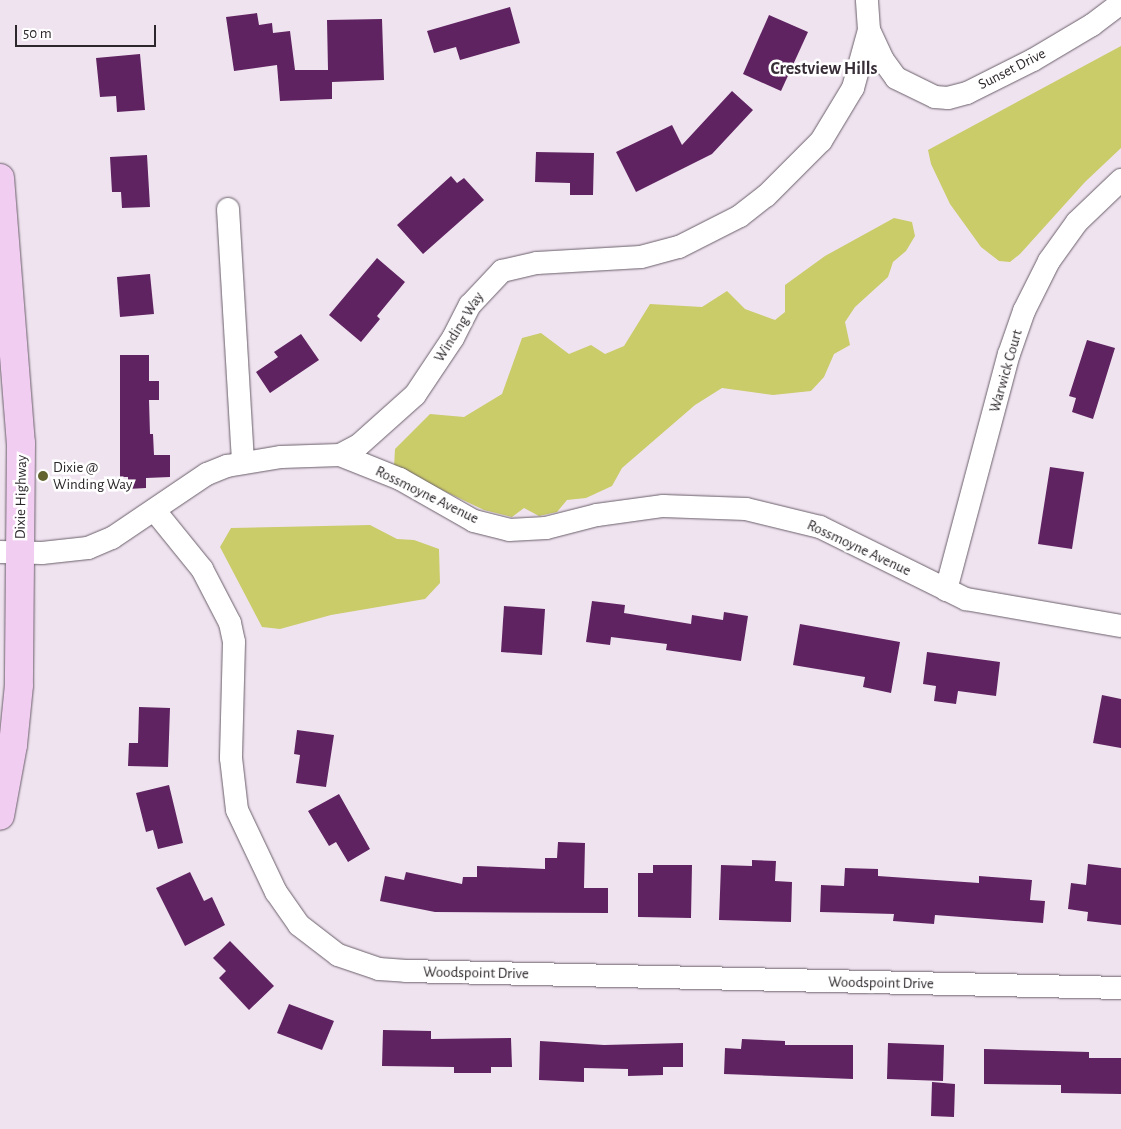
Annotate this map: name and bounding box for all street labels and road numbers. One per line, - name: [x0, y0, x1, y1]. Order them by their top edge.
- street label: Sunset Drive: [975, 44, 1049, 94]
- street label: Winding Way: [430, 289, 488, 365]
- street label: Warwick Court: [986, 328, 1026, 414]
- street label: Dixie Highway: [11, 455, 31, 539]
- street label: Rossmoyne Avenue: [372, 462, 482, 528]
- street label: Rossmoyne Avenue: [804, 516, 914, 580]
- street label: Woodspoint Drive: [423, 963, 529, 983]
- street label: Woodspoint Drive: [828, 973, 934, 993]

